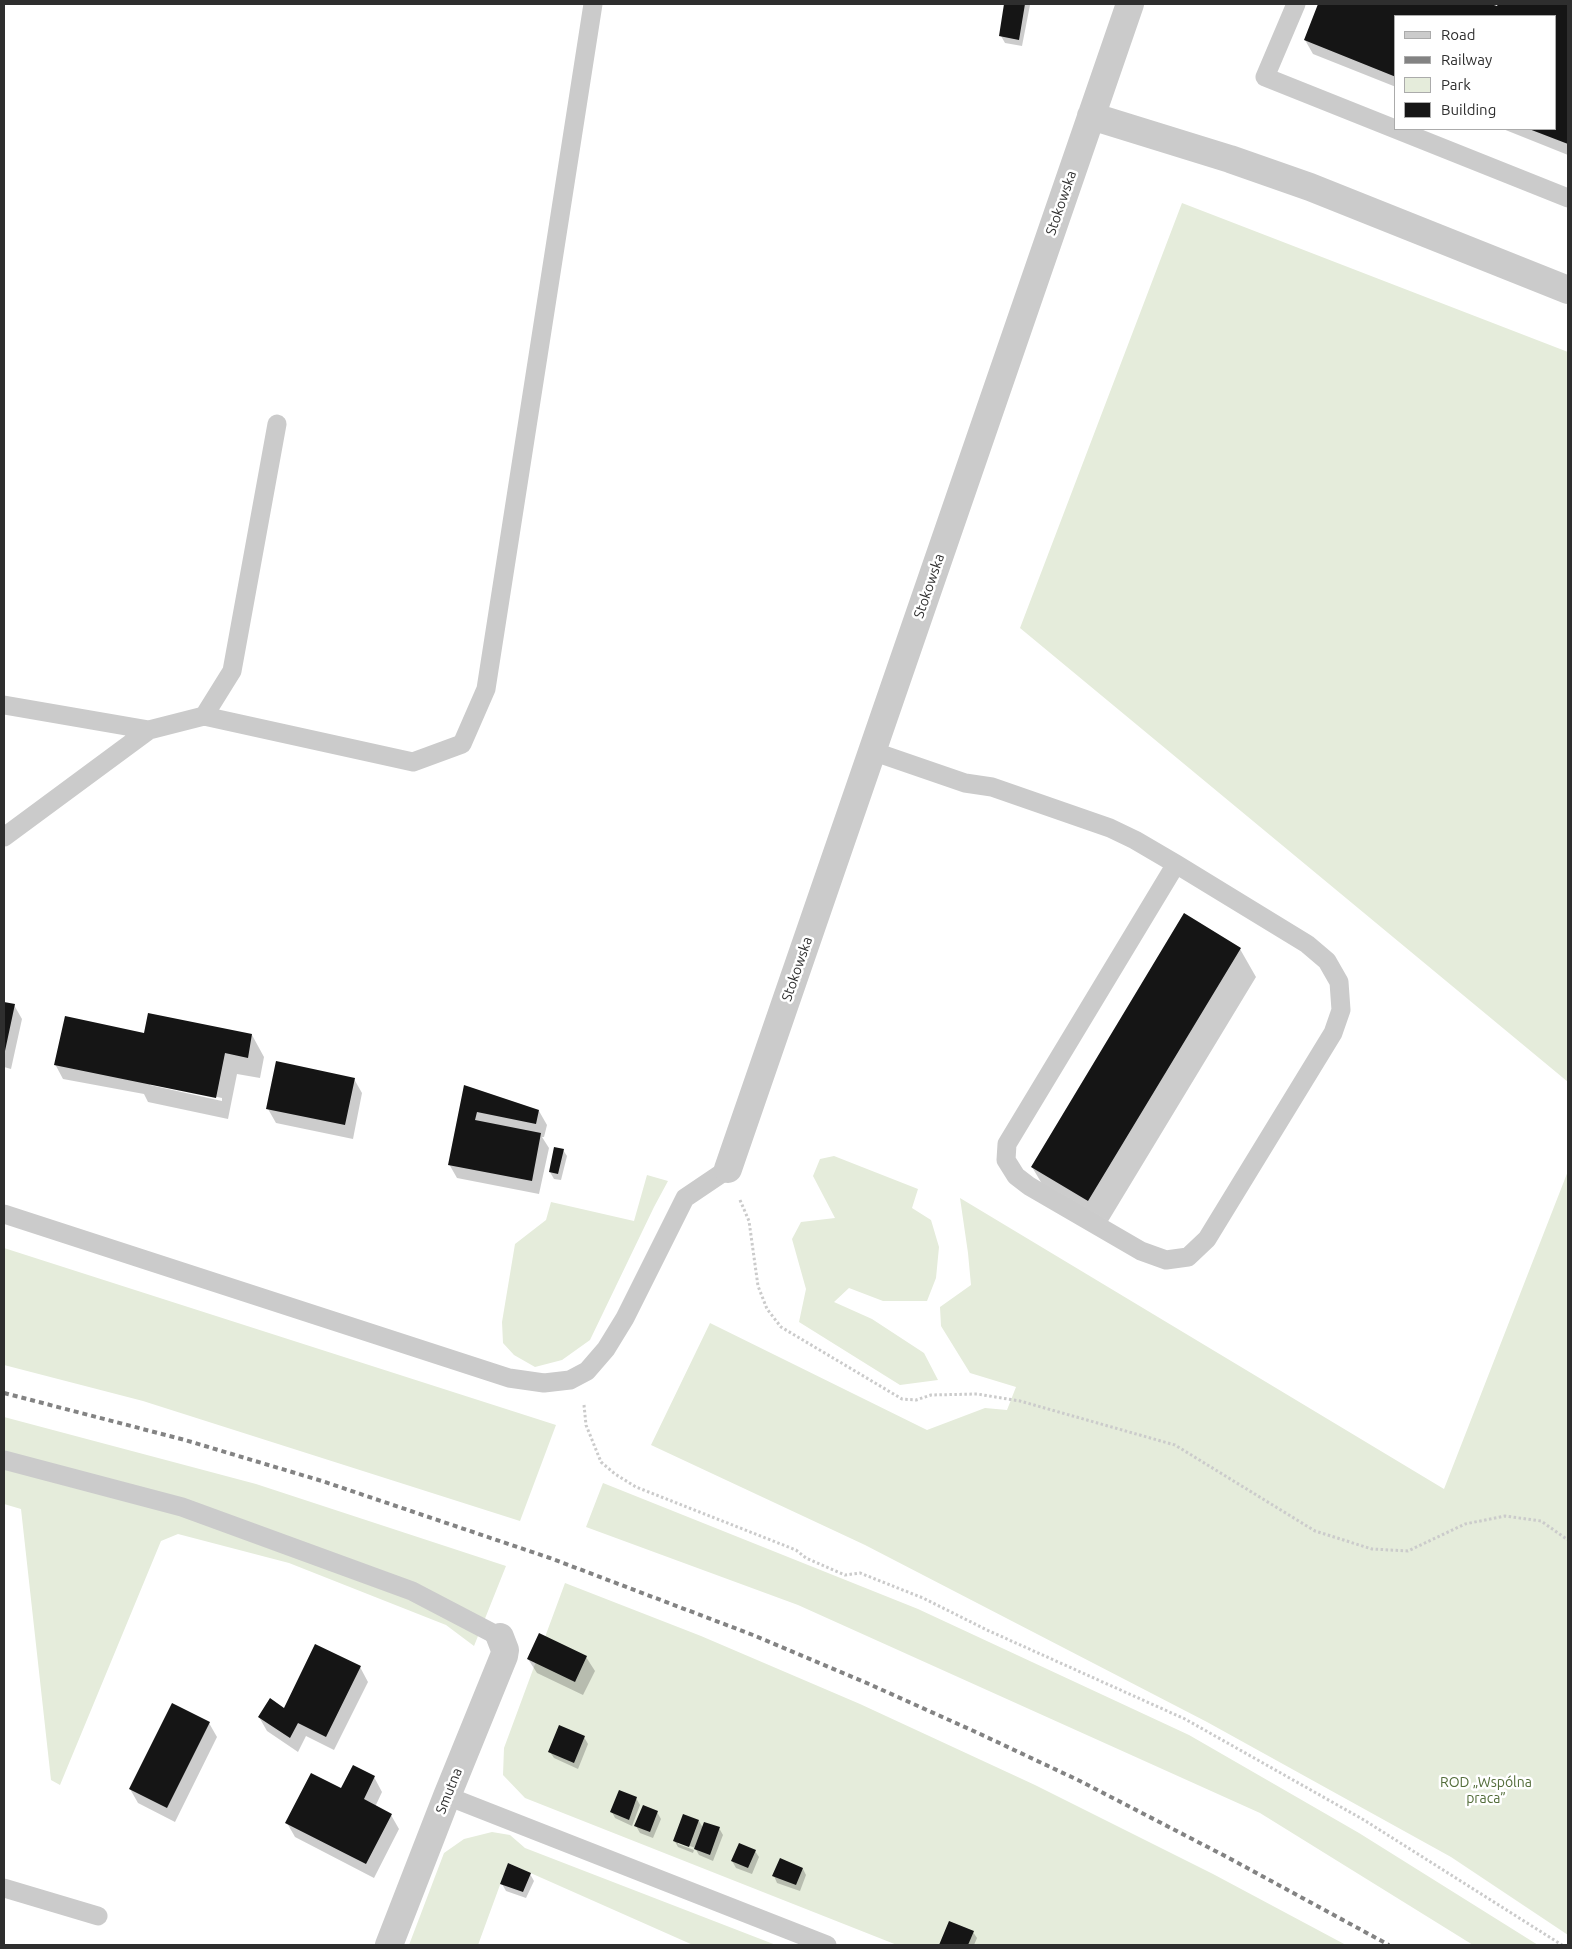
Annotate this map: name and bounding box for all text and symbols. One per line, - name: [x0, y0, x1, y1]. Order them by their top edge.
- legend: [1394, 15, 1557, 130]
- text: Road: [1441, 26, 1476, 43]
- text: Railway: [1441, 51, 1492, 68]
- text: Park: [1441, 76, 1471, 93]
- text: Building: [1441, 101, 1496, 118]
- street label: Stokowska: [1042, 169, 1080, 237]
- street label: Stokowska: [910, 552, 948, 620]
- street label: Stokowska: [778, 935, 816, 1003]
- street label: Smutna: [432, 1766, 466, 1816]
- park label: ROD „Wspólna praca”: [1440, 1774, 1532, 1806]

